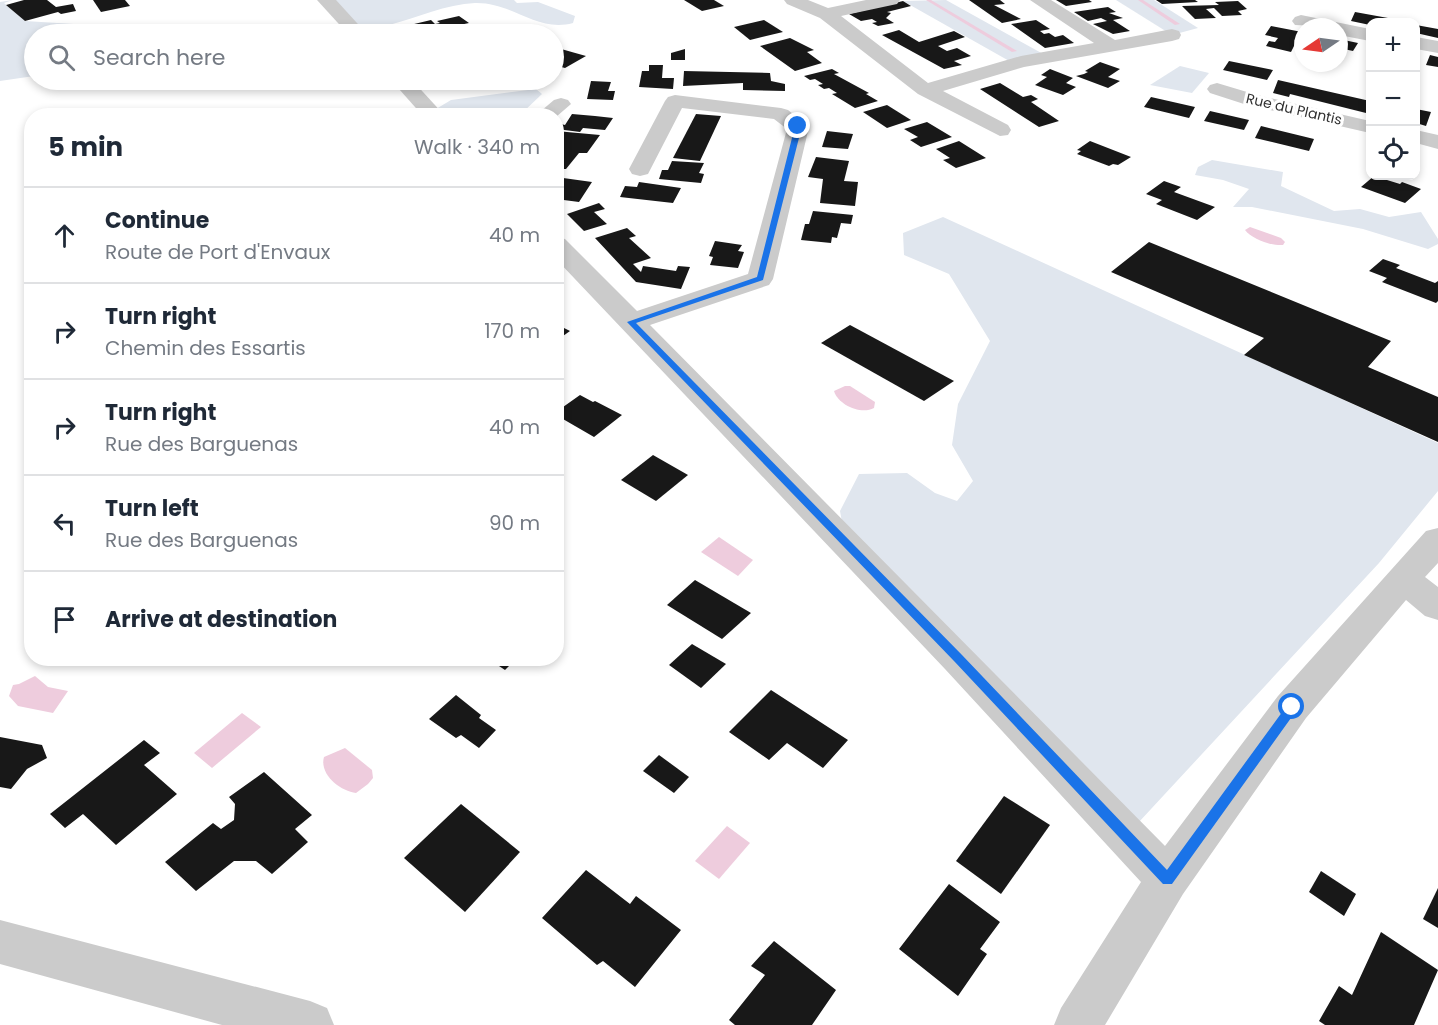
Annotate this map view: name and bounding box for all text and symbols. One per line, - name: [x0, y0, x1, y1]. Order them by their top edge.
- north arrow: [1294, 18, 1348, 72]
- map controls: [1366, 18, 1420, 180]
- button: +: [1366, 18, 1420, 72]
- search box: [24, 24, 564, 90]
- icon: search: [45, 41, 78, 74]
- text: Search here: [93, 42, 226, 73]
- button: −: [1366, 72, 1420, 126]
- street label: Rue du Plantis: [1244, 88, 1344, 130]
- route end: [784, 112, 810, 138]
- button: locate: [1366, 126, 1420, 180]
- text: 5 min: [48, 129, 123, 165]
- text: Walk · 340 m: [414, 133, 540, 161]
- text: Continue: [105, 205, 209, 236]
- icon: ahead: [48, 219, 81, 252]
- text: 40 m: [489, 221, 540, 249]
- text: Route de Port d'Envaux: [105, 238, 330, 266]
- text: Turn right: [105, 301, 216, 332]
- icon: right: [48, 315, 81, 348]
- text: 170 m: [484, 317, 540, 345]
- text: Chemin des Essartis: [105, 334, 306, 362]
- text: Turn right: [105, 397, 216, 428]
- icon: right: [48, 411, 81, 444]
- text: 40 m: [489, 413, 540, 441]
- text: Rue des Barguenas: [105, 430, 298, 458]
- text: Turn left: [105, 493, 199, 524]
- icon: left: [48, 507, 81, 540]
- text: 90 m: [489, 509, 540, 537]
- text: Rue des Barguenas: [105, 526, 298, 554]
- icon: arrive: [48, 603, 81, 636]
- text: Arrive at destination: [105, 604, 337, 635]
- route start: [1278, 693, 1304, 719]

